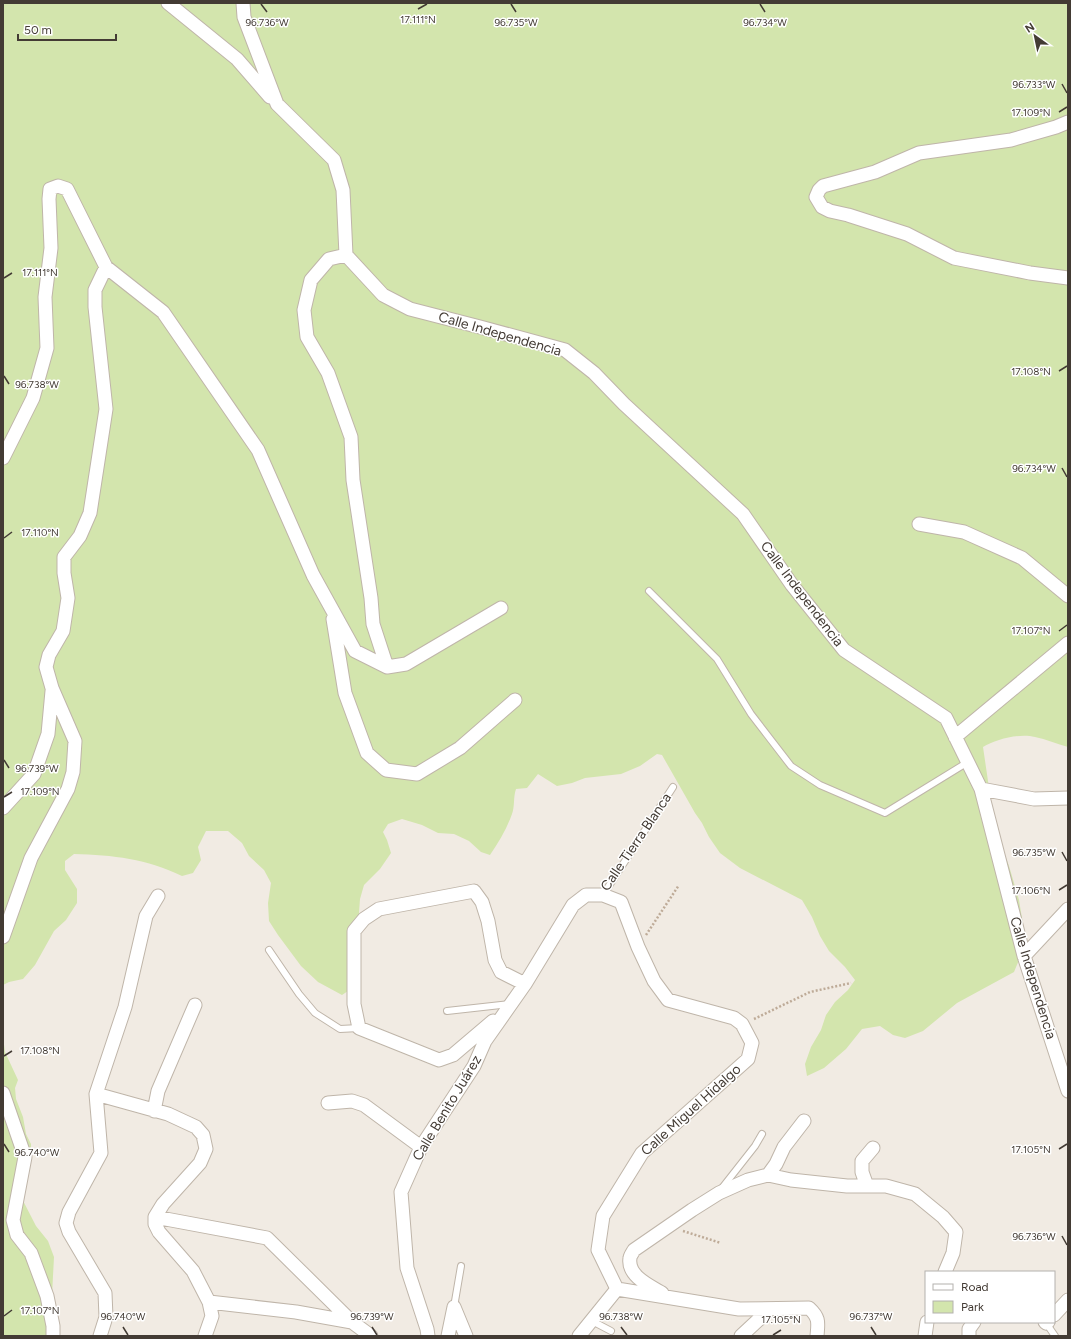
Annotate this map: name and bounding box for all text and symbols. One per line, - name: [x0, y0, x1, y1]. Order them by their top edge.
- text: 17.111°N: [400, 13, 436, 26]
- scale bar: [18, 16, 116, 42]
- text: 96.736°W: [245, 16, 289, 29]
- text: 96.735°W: [494, 16, 538, 29]
- text: 96.734°W: [743, 16, 787, 29]
- north arrow: [1015, 16, 1055, 56]
- text: N: [1023, 20, 1037, 36]
- text: 50 m: [24, 23, 52, 37]
- text: 96.733°W: [1013, 78, 1056, 91]
- text: 17.109°N: [1011, 106, 1051, 119]
- text: 17.111°N: [22, 266, 58, 279]
- street label: Calle Independencia: [436, 308, 564, 360]
- text: 17.108°N: [1011, 365, 1051, 378]
- text: 96.738°W: [15, 378, 59, 391]
- text: 96.734°W: [1012, 462, 1056, 475]
- text: 17.110°N: [21, 526, 59, 539]
- street label: Calle Independencia: [757, 538, 847, 650]
- text: 17.107°N: [1012, 624, 1050, 637]
- text: 96.739°W: [15, 762, 59, 775]
- text: 17.109°N: [20, 785, 60, 798]
- street label: Calle Tierra Blanca: [597, 790, 675, 894]
- text: 96.735°W: [1012, 846, 1056, 859]
- text: 17.106°N: [1011, 884, 1051, 897]
- street label: Calle Independencia: [1006, 915, 1060, 1041]
- text: 17.108°N: [20, 1044, 60, 1057]
- street label: Calle Benito Juárez: [409, 1052, 485, 1164]
- street label: Calle Miguel Hidalgo: [638, 1061, 744, 1159]
- text: 17.105°N: [1011, 1143, 1051, 1156]
- text: 96.740°W: [15, 1146, 60, 1159]
- text: 96.736°W: [1012, 1230, 1056, 1243]
- legend: [925, 1271, 1055, 1323]
- text: Road: [961, 1280, 989, 1294]
- text: Park: [961, 1300, 984, 1314]
- text: 17.107°N: [21, 1304, 59, 1317]
- text: 96.740°W: [101, 1310, 146, 1323]
- text: 96.739°W: [350, 1310, 394, 1323]
- text: 96.738°W: [599, 1310, 643, 1323]
- text: 96.737°W: [850, 1310, 893, 1323]
- text: 17.105°N: [761, 1313, 801, 1326]

